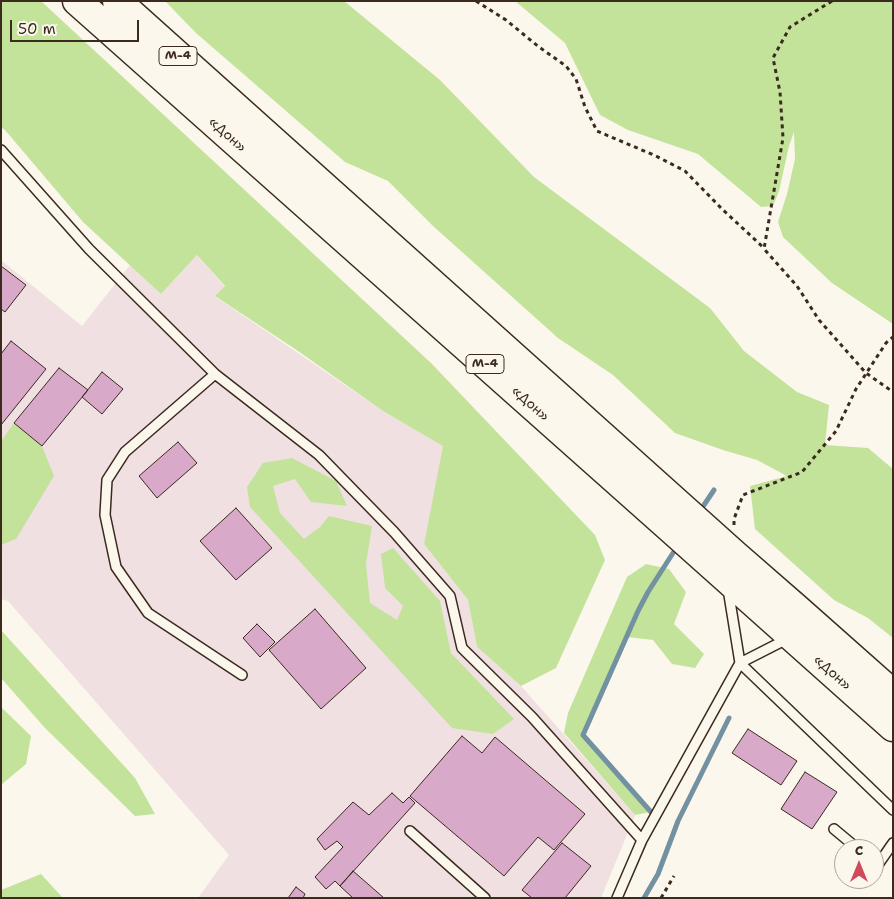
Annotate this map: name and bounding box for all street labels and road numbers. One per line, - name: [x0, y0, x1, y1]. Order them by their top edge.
- road number: М-4: [159, 46, 197, 66]
- street label: «Дон»: [205, 114, 249, 156]
- road number: М-4: [466, 354, 504, 374]
- street label: «Дон»: [508, 383, 552, 425]
- street label: «Дон»: [810, 652, 854, 694]

